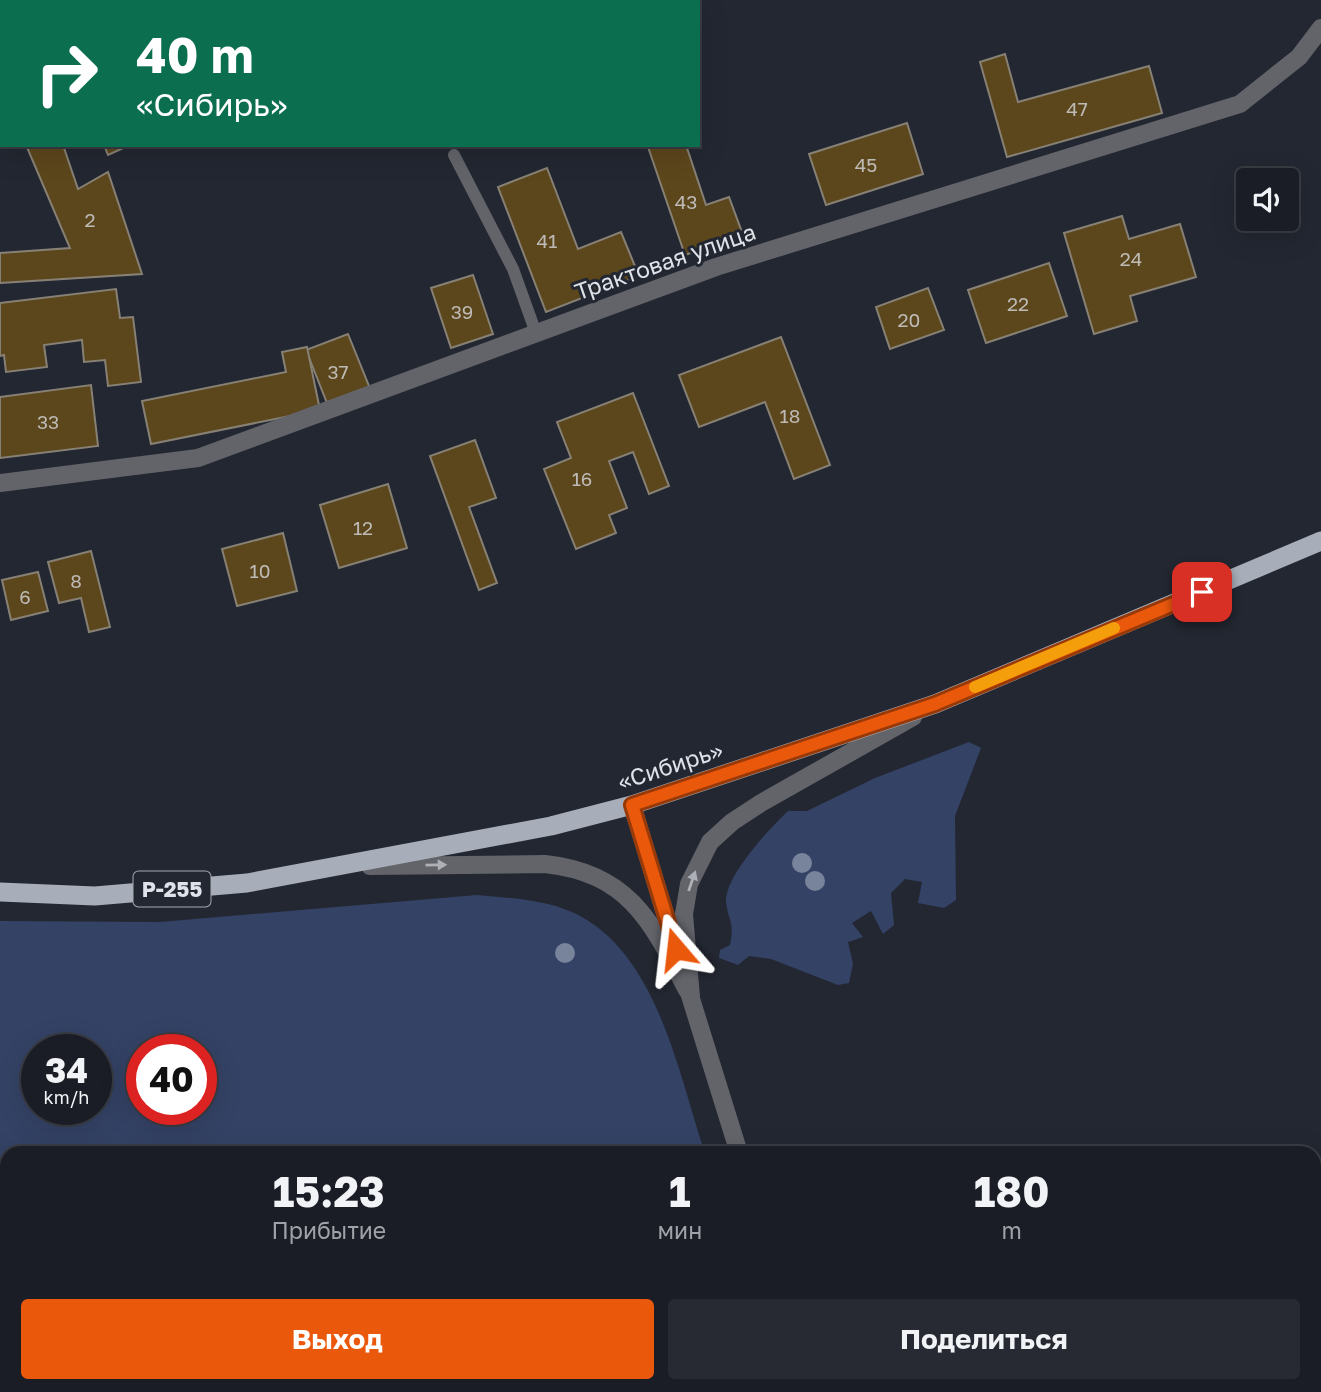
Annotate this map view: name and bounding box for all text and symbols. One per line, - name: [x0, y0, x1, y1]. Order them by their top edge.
- text: 40 m: [136, 25, 254, 84]
- icon: right: [21, 28, 112, 119]
- text: «Сибирь»: [136, 85, 288, 123]
- house number: 47: [1066, 97, 1088, 120]
- house number: 45: [855, 153, 877, 176]
- map controls: [1236, 168, 1299, 231]
- button: sound: [1236, 168, 1299, 231]
- house number: 43: [675, 190, 697, 213]
- house number: 2: [84, 208, 96, 231]
- street label: Трактовая улица: [571, 217, 759, 305]
- house number: 41: [537, 229, 557, 252]
- house number: 24: [1120, 247, 1142, 270]
- house number: 22: [1007, 292, 1029, 315]
- house number: 39: [451, 300, 473, 323]
- house number: 20: [898, 308, 920, 331]
- house number: 37: [327, 360, 349, 383]
- house number: 18: [780, 404, 800, 427]
- house number: 33: [37, 410, 59, 433]
- house number: 16: [572, 467, 592, 490]
- house number: 12: [353, 516, 373, 539]
- house number: 10: [250, 559, 271, 582]
- pin: [1172, 562, 1232, 622]
- house number: 8: [70, 569, 82, 592]
- icon: arrive: [1183, 573, 1221, 611]
- house number: 6: [19, 585, 31, 608]
- street label: «Сибирь»: [614, 735, 726, 795]
- one-way arrow: [425, 859, 447, 871]
- one-way arrow: [687, 870, 697, 891]
- road number: Р-255: [134, 872, 210, 906]
- position arrow: [639, 912, 713, 986]
- speed limit sign: 40: [126, 1034, 217, 1125]
- text: 34: [45, 1049, 88, 1091]
- text: km/h: [44, 1086, 89, 1108]
- text: 15:23: [273, 1166, 385, 1216]
- text: 1: [669, 1166, 691, 1216]
- text: 180: [974, 1166, 1049, 1216]
- text: Прибытие: [272, 1216, 386, 1244]
- text: мин: [658, 1216, 702, 1244]
- text: m: [1001, 1216, 1022, 1244]
- button: Выход: [21, 1299, 654, 1379]
- button: Поделиться: [668, 1299, 1300, 1379]

